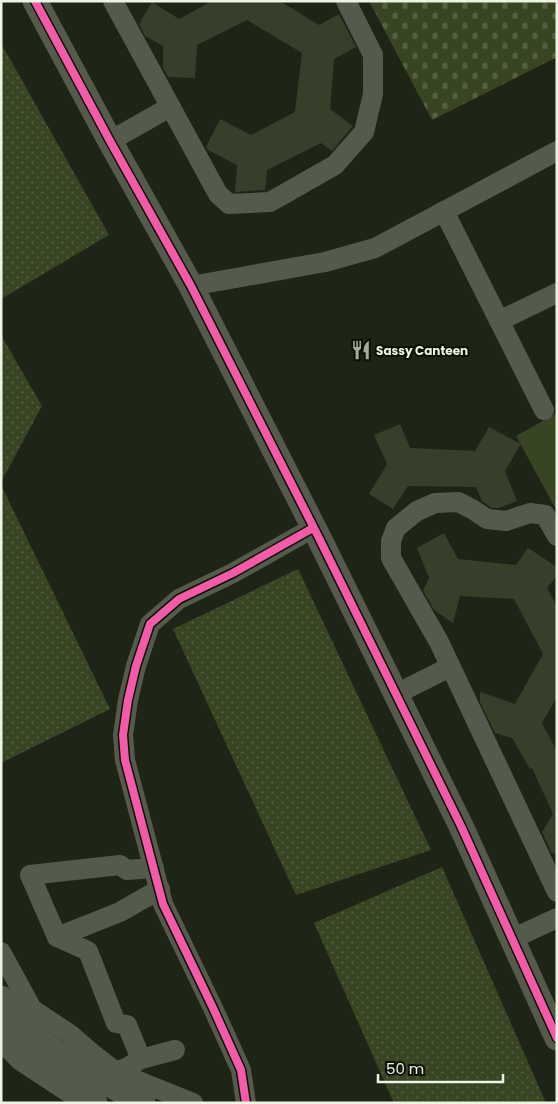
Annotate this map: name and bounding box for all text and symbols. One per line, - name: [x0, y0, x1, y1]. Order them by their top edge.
- restaurant icon: Sassy Canteen: [350, 339, 372, 361]
- place label: Sassy Canteen: [376, 342, 468, 359]
- scale bar: [378, 1052, 503, 1084]
- text: 50 m: [386, 1058, 424, 1079]

